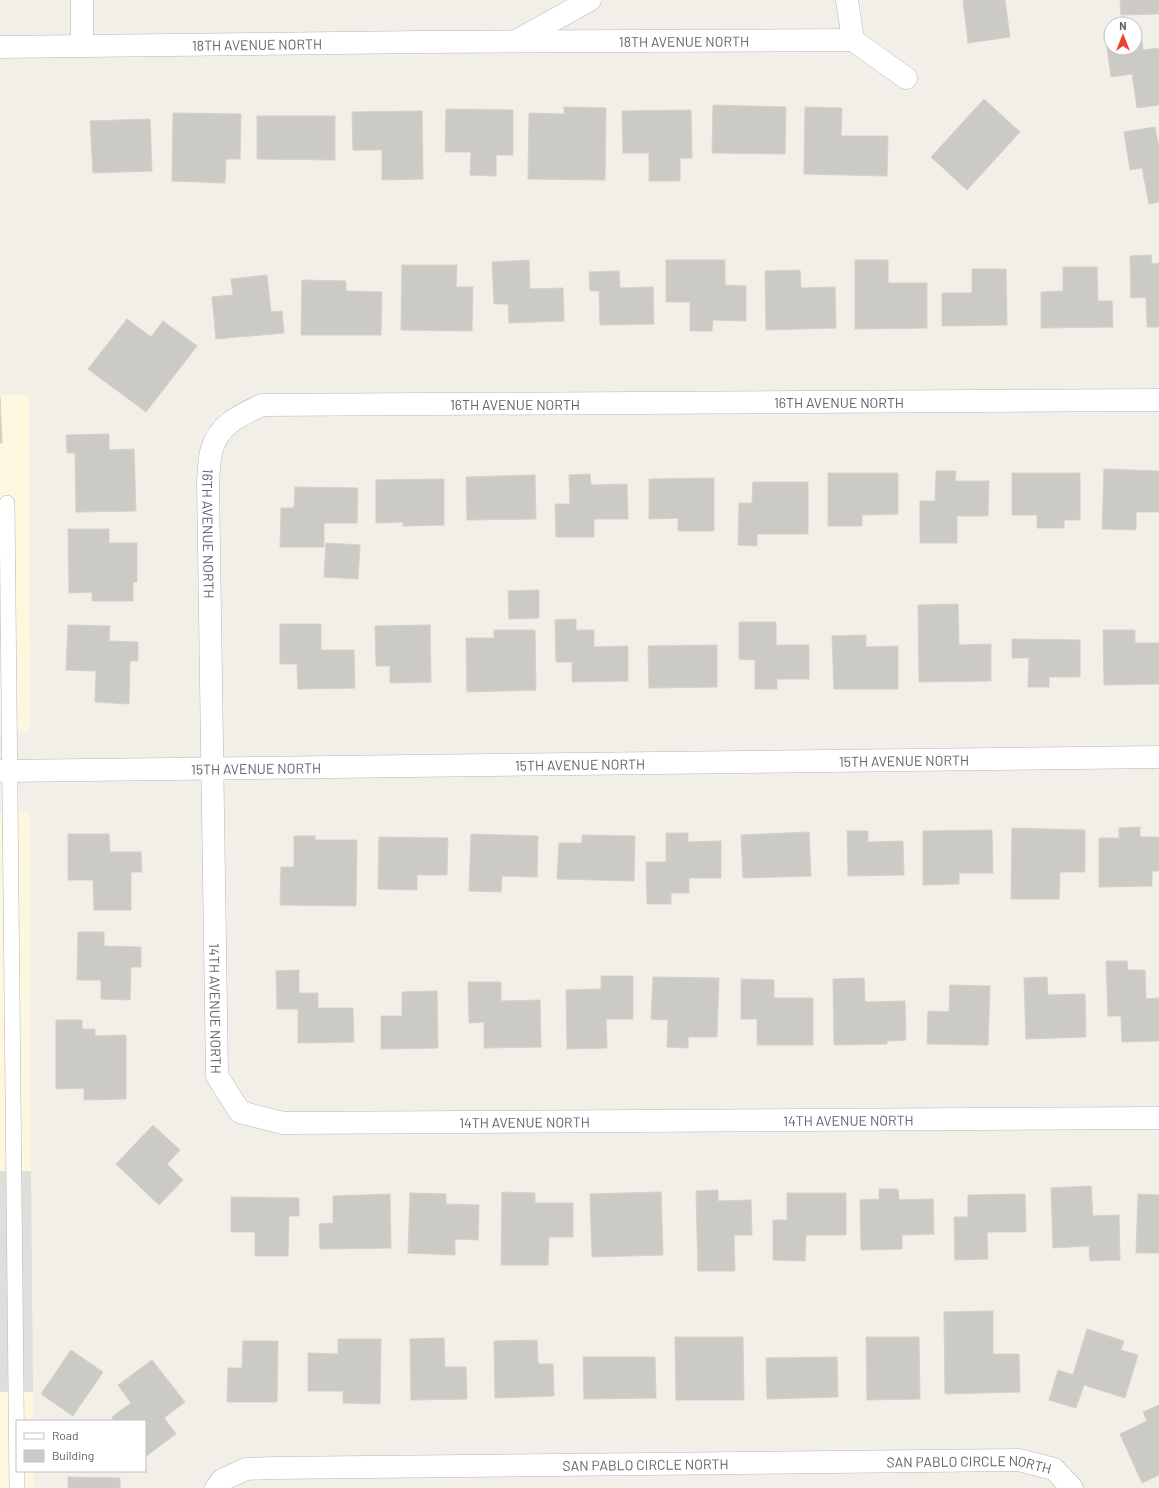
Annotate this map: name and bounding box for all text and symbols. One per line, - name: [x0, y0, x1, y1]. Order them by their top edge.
- north arrow: [1103, 16, 1143, 56]
- text: N: [1119, 19, 1127, 32]
- street label: 18TH AVENUE NORTH: [619, 32, 749, 50]
- street label: 18TH AVENUE NORTH: [192, 35, 322, 53]
- street label: 16TH AVENUE NORTH: [774, 394, 904, 411]
- street label: 16TH AVENUE NORTH: [450, 396, 580, 413]
- street label: 16TH AVENUE NORTH: [199, 468, 218, 599]
- street label: 15TH AVENUE NORTH: [839, 751, 969, 769]
- street label: 15TH AVENUE NORTH: [515, 755, 645, 773]
- street label: 15TH AVENUE NORTH: [191, 759, 321, 777]
- street label: 14TH AVENUE NORTH: [206, 943, 225, 1074]
- street label: 14TH AVENUE NORTH: [783, 1111, 914, 1129]
- street label: 14TH AVENUE NORTH: [459, 1113, 590, 1130]
- legend: [16, 1420, 146, 1472]
- text: Road: [52, 1428, 79, 1442]
- text: Building: [52, 1448, 94, 1462]
- street label: SAN PABLO CIRCLE NORTH: [886, 1452, 1054, 1477]
- street label: SAN PABLO CIRCLE NORTH: [562, 1455, 729, 1473]

